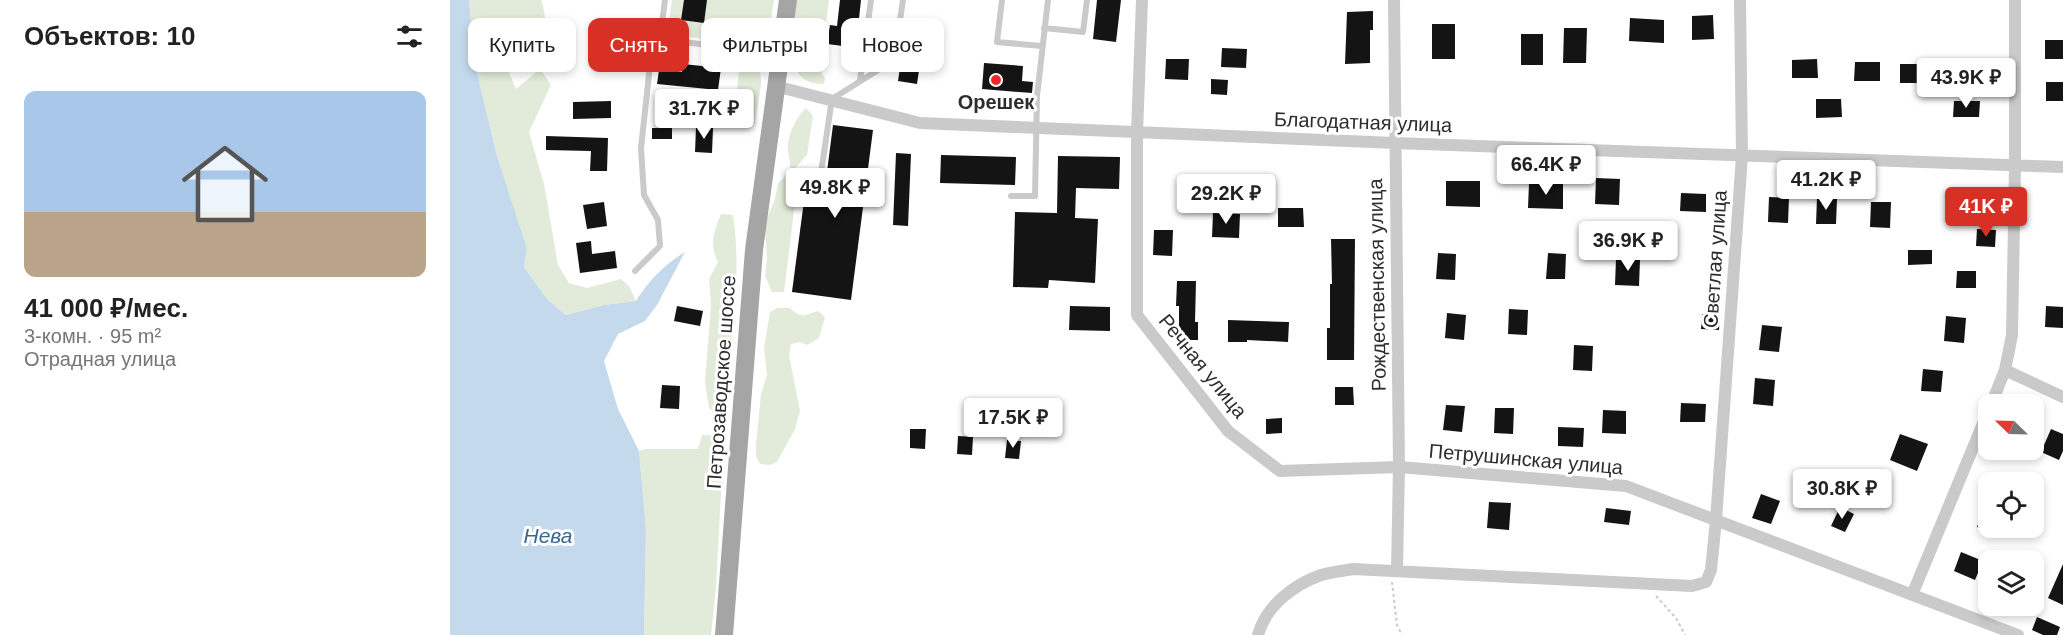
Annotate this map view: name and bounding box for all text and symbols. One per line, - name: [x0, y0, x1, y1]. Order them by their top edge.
- chip: Купить: [468, 18, 576, 72]
- chip: Снять: [588, 18, 689, 72]
- chip: Фильтры: [701, 18, 829, 72]
- chip: Новое: [841, 18, 944, 72]
- icon: filters: [393, 20, 426, 53]
- text: Объектов: 10: [24, 21, 195, 51]
- pin: 43.9K ₽: [1911, 58, 2021, 109]
- text: 43.9K ₽: [1931, 66, 2001, 88]
- marker: Орешек: [989, 73, 1003, 87]
- pin: 31.7K ₽: [649, 89, 759, 140]
- place label: Орешек: [958, 91, 1035, 113]
- text: 31.7K ₽: [669, 97, 739, 119]
- street label: Благодатная улица: [1274, 108, 1453, 136]
- icon: home: [171, 130, 279, 238]
- pin: 66.4K ₽: [1491, 145, 1601, 196]
- text: 66.4K ₽: [1511, 153, 1581, 175]
- pin: 41.2K ₽: [1771, 160, 1881, 211]
- pin: 49.8K ₽: [780, 168, 890, 219]
- text: 41.2K ₽: [1791, 168, 1861, 190]
- pin: 29.2K ₽: [1171, 174, 1281, 225]
- text: 49.8K ₽: [800, 176, 870, 198]
- street label: Рождественская улица: [1364, 177, 1390, 392]
- text: 29.2K ₽: [1191, 182, 1261, 204]
- pin: 41K ₽: [1944, 187, 2028, 238]
- street label: Светлая улица: [1699, 188, 1731, 329]
- text: 41K ₽: [1959, 195, 2013, 217]
- pin: 36.9K ₽: [1573, 221, 1683, 272]
- text: 36.9K ₽: [1593, 229, 1663, 251]
- street label: Петрозаводское шоссе: [703, 274, 739, 490]
- text: 41 000 ₽/мес.: [24, 293, 188, 323]
- street label: Речная улица: [1155, 310, 1252, 423]
- text: 3-комн. · 95 m²: [24, 325, 161, 347]
- text: Отрадная улица: [24, 348, 176, 370]
- north arrow: [1978, 394, 2044, 460]
- map controls: [1978, 394, 2044, 616]
- pin: 17.5K ₽: [958, 398, 1068, 449]
- text: 17.5K ₽: [978, 406, 1048, 428]
- street label: Петрушинская улица: [1428, 440, 1625, 479]
- pin: 30.8K ₽: [1787, 469, 1897, 520]
- button: locate: [1978, 472, 2044, 538]
- text: 30.8K ₽: [1807, 477, 1877, 499]
- water label: Нева: [523, 524, 573, 547]
- button: layers: [1978, 550, 2044, 616]

